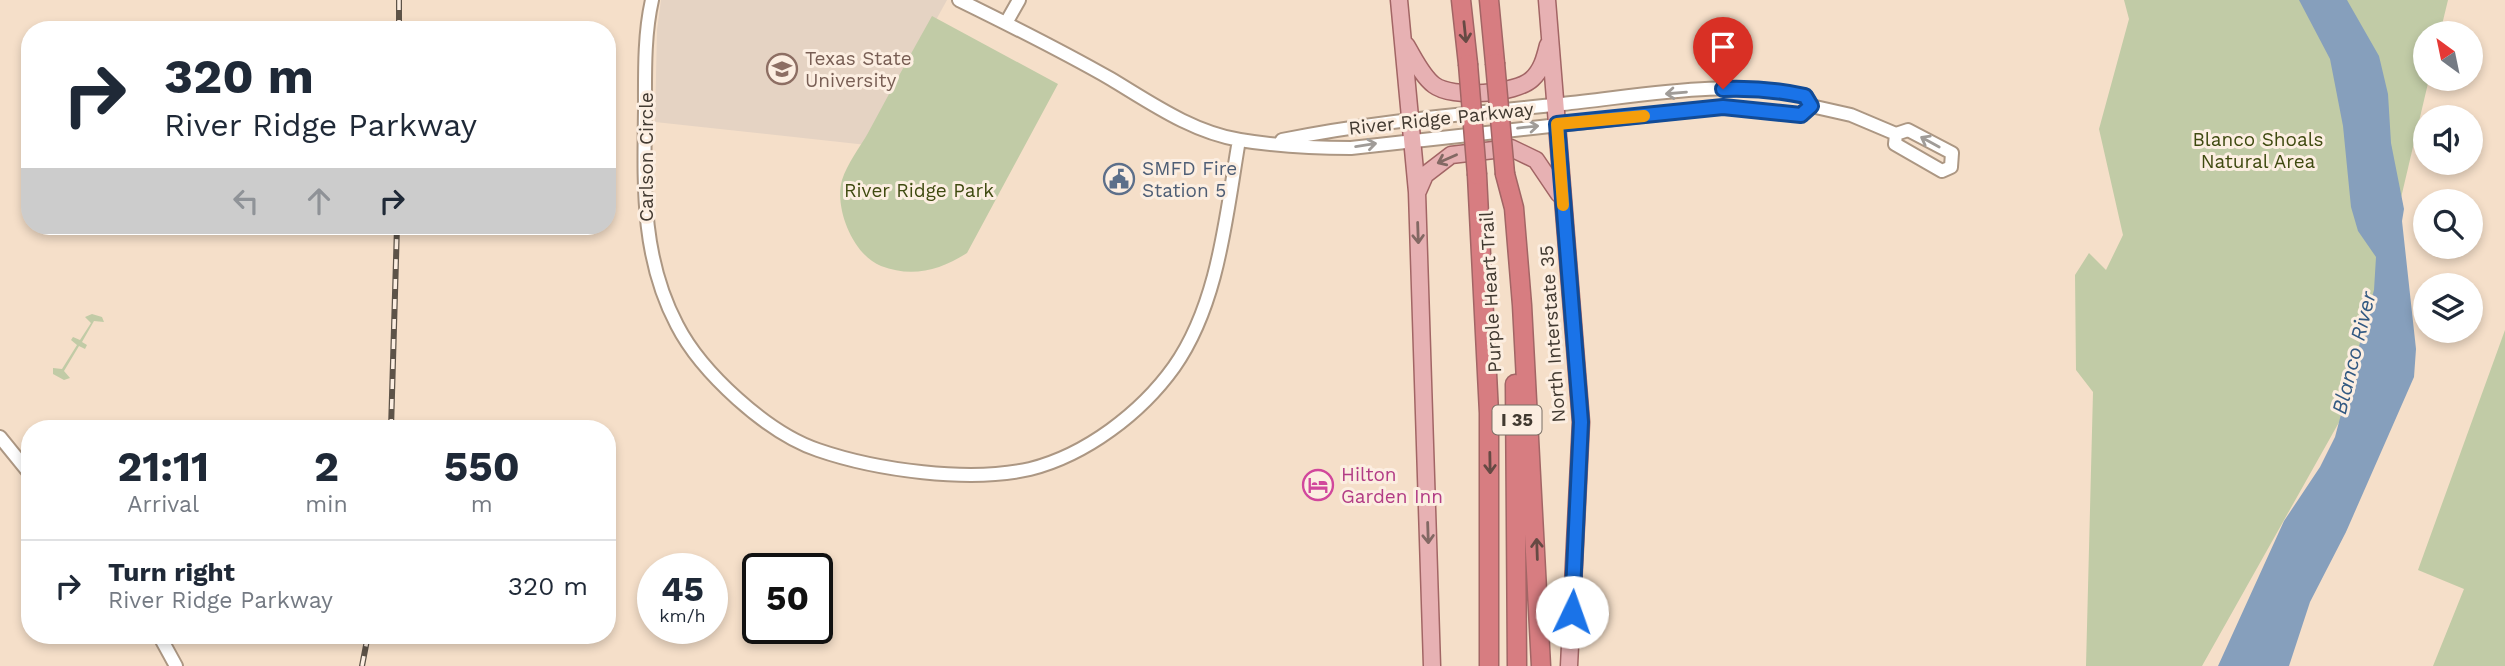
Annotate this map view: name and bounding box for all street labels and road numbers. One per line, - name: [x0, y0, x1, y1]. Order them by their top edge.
- street label: Carlson Circle: [635, 92, 658, 222]
- street label: River Ridge Parkway: [1347, 97, 1535, 140]
- street label: Purple Heart Trail: [1475, 210, 1506, 374]
- street label: North Interstate 35: [1535, 244, 1570, 424]
- road number: I 35: [1492, 406, 1542, 434]

